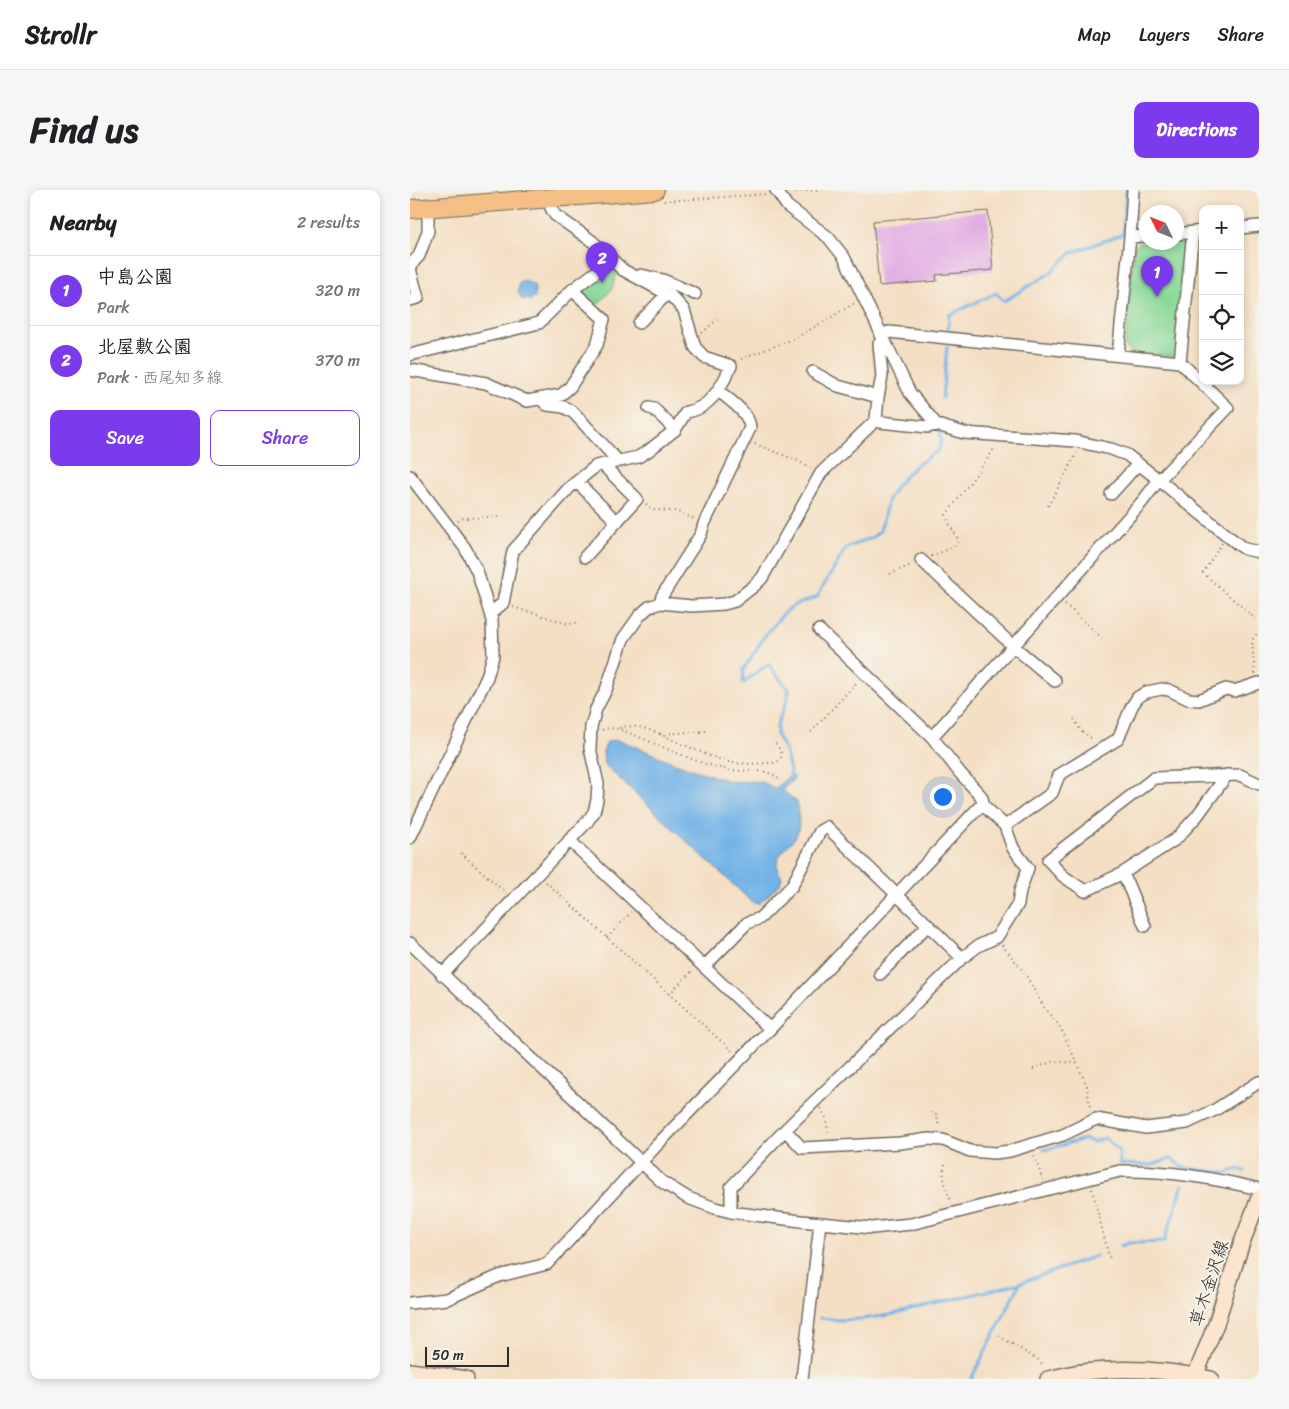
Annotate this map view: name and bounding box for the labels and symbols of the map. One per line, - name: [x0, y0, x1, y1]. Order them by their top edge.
- north arrow: [1139, 205, 1184, 250]
- pin: 2: [586, 242, 618, 283]
- pin: 1: [1141, 256, 1173, 297]
- your location: [930, 784, 956, 810]
- street label: 草木金沢線: [1180, 1235, 1238, 1331]
- scale bar: [425, 1344, 509, 1367]

